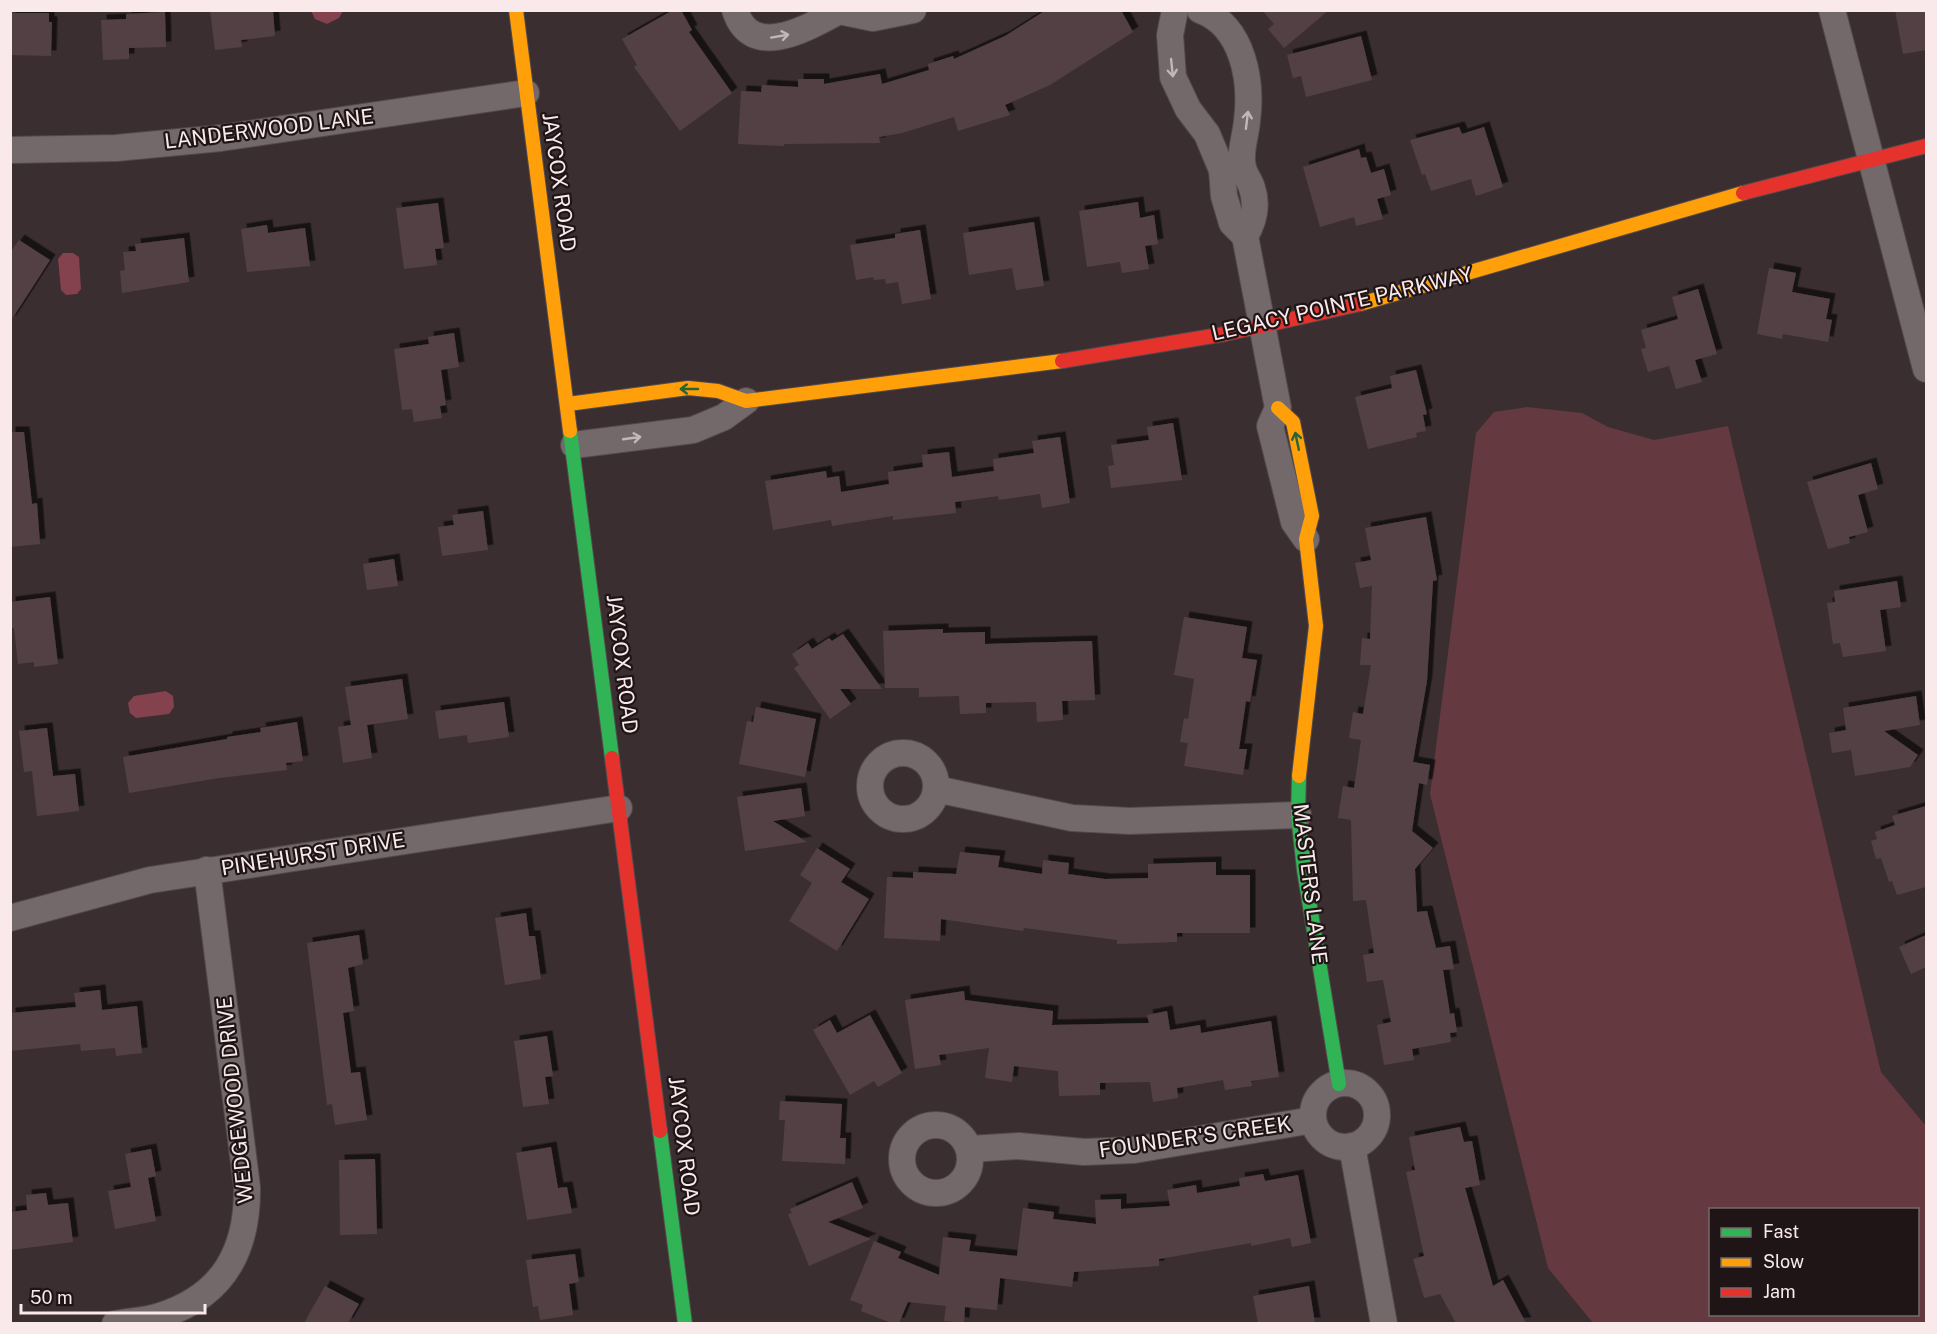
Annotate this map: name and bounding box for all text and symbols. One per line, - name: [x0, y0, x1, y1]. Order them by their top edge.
- one-way arrow: [769, 30, 789, 41]
- one-way arrow: [1167, 58, 1178, 78]
- street label: LANDERWOOD LANE: [163, 103, 375, 154]
- street label: JAYCOX ROAD: [537, 111, 582, 253]
- one-way arrow: [1242, 111, 1253, 131]
- street label: LEGACY POINTE PARKWAY: [1209, 261, 1475, 346]
- one-way arrow: [680, 383, 699, 395]
- one-way arrow: [1291, 432, 1302, 451]
- one-way arrow: [621, 433, 641, 444]
- street label: JAYCOX ROAD: [602, 593, 643, 735]
- street label: MASTERS LANE: [1288, 802, 1333, 966]
- street label: PINEHURST DRIVE: [219, 827, 407, 880]
- street label: WEDGEWOOD DRIVE: [211, 995, 258, 1205]
- street label: JAYCOX ROAD: [664, 1075, 705, 1217]
- street label: FOUNDER'S CREEK: [1097, 1111, 1293, 1162]
- legend: [1709, 1208, 1919, 1316]
- text: Fast: [1763, 1221, 1799, 1242]
- text: Slow: [1763, 1251, 1804, 1272]
- scale bar: [21, 1277, 206, 1315]
- text: Jam: [1763, 1281, 1796, 1302]
- text: 50 m: [30, 1287, 73, 1308]

